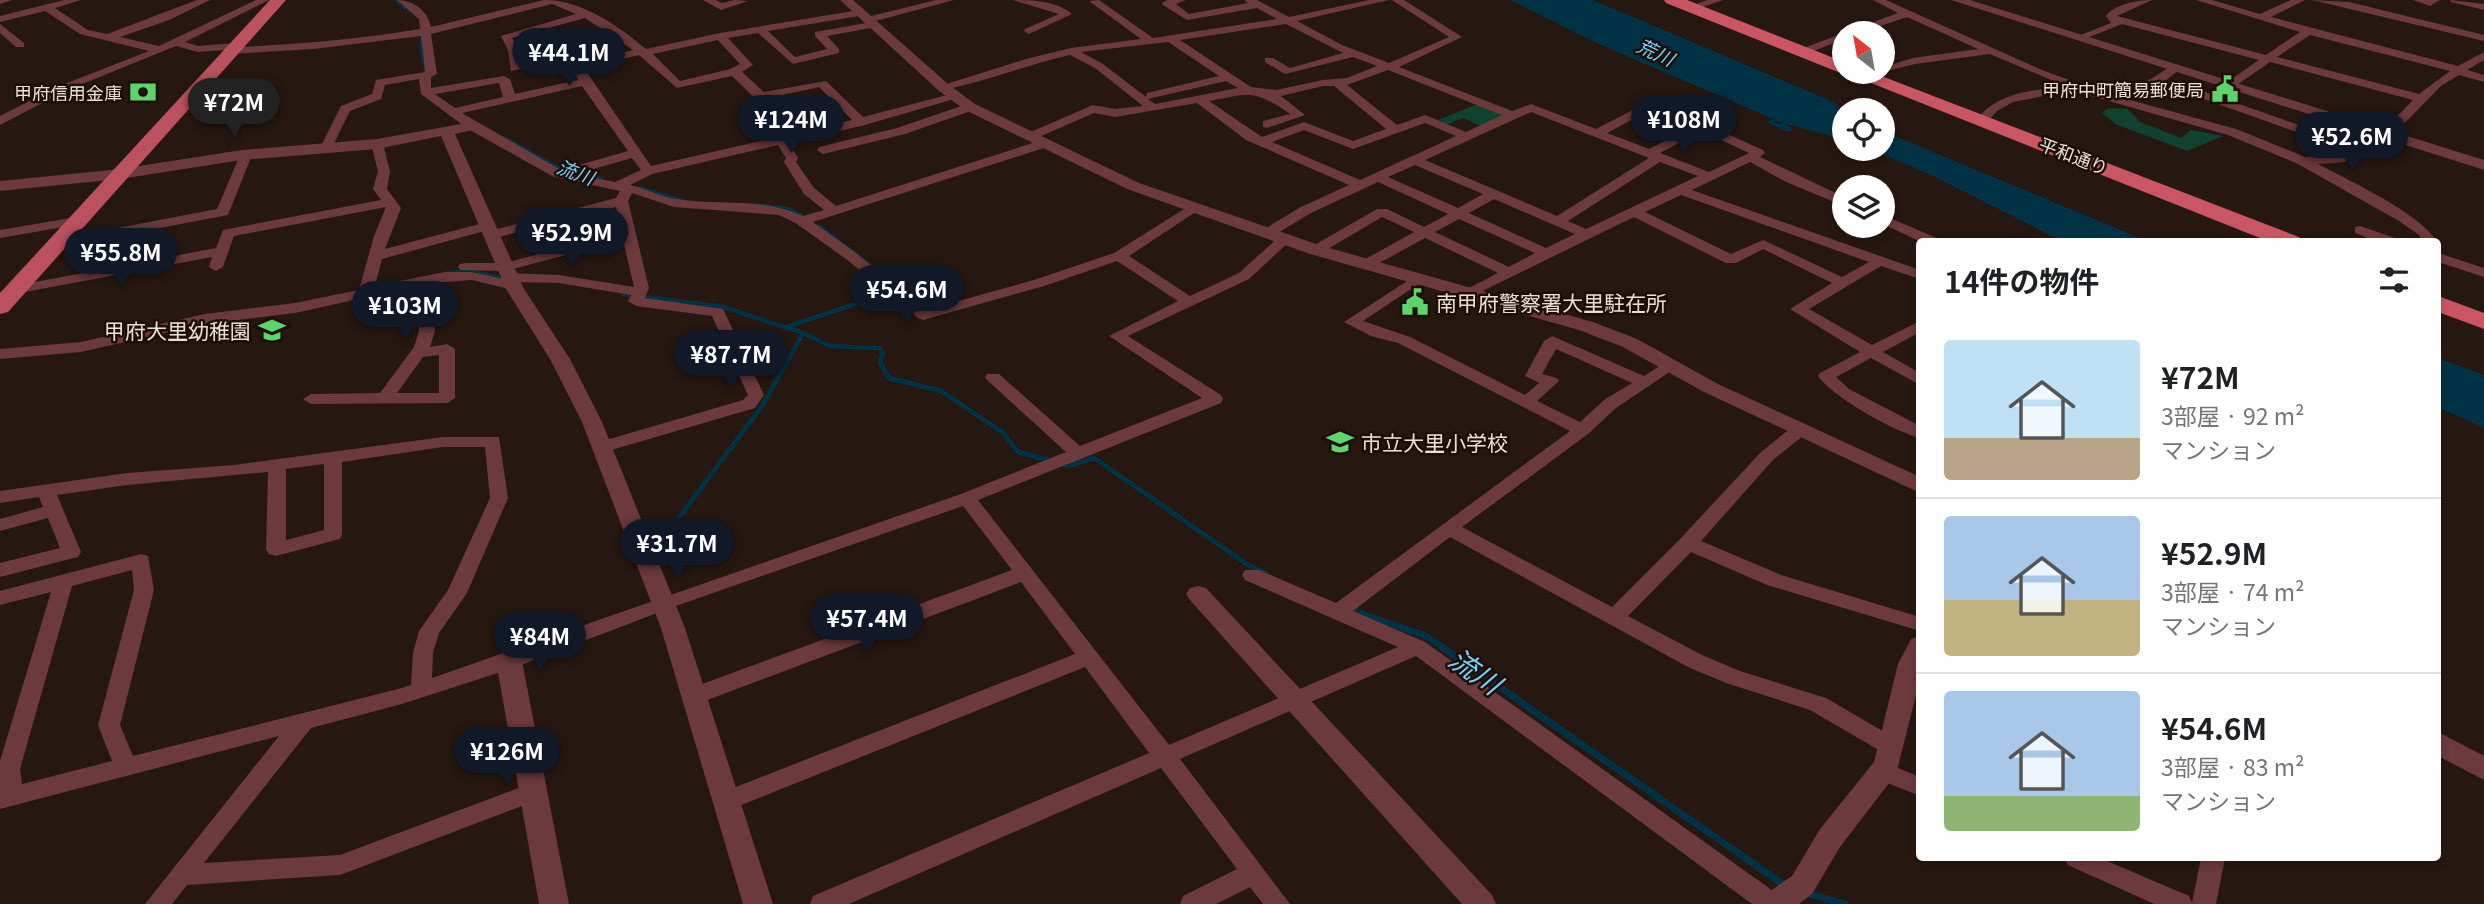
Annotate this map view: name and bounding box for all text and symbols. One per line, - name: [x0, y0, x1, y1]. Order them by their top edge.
- north arrow: [1832, 21, 1895, 84]
- map controls: [1832, 21, 1895, 238]
- pin: ¥44.1M: [512, 28, 626, 88]
- water label: 荒川: [1633, 31, 1681, 72]
- text: ¥44.1M: [528, 34, 610, 68]
- public building icon: 甲府中町簡易郵便局: [2210, 74, 2240, 104]
- place label: 甲府中町簡易郵便局: [2042, 76, 2204, 102]
- bank icon: 甲府信用金庫: [128, 77, 158, 107]
- pin: ¥72M: [193, 78, 275, 138]
- place label: 甲府信用金庫: [14, 79, 122, 105]
- text: ¥72M: [204, 84, 264, 118]
- pin: ¥124M: [742, 96, 840, 155]
- pin: ¥108M: [1635, 96, 1733, 155]
- button: locate: [1832, 98, 1895, 161]
- text: ¥124M: [754, 101, 828, 135]
- text: ¥108M: [1647, 101, 1721, 135]
- pin: ¥52.6M: [2295, 113, 2409, 172]
- text: ¥52.6M: [2311, 118, 2393, 152]
- street label: 平和通り: [2036, 130, 2112, 180]
- water label: 流川: [554, 152, 600, 191]
- button: layers: [1832, 175, 1895, 238]
- pin: ¥52.9M: [515, 208, 629, 268]
- text: ¥52.9M: [531, 214, 613, 248]
- pin: ¥55.8M: [64, 229, 178, 288]
- text: ¥55.8M: [80, 234, 162, 268]
- text: 14件の物件: [1944, 258, 2099, 302]
- icon: filters: [2375, 261, 2413, 299]
- pin: ¥54.6M: [850, 266, 964, 325]
- text: ¥54.6M: [866, 271, 948, 305]
- pin: ¥103M: [356, 282, 454, 341]
- text: ¥103M: [368, 287, 442, 321]
- public building icon: 南甲府警察署大里駐在所: [1400, 287, 1430, 317]
- place label: 南甲府警察署大里駐在所: [1436, 287, 1667, 317]
- place label: 甲府大里幼稚園: [104, 315, 251, 345]
- school or university icon: 甲府大里幼稚園: [257, 315, 287, 345]
- pin: ¥87.7M: [674, 330, 788, 390]
- text: ¥87.7M: [690, 336, 772, 370]
- text: ¥72M: [2161, 354, 2240, 398]
- icon: home: [2000, 368, 2084, 452]
- text: 3部屋 · 92 m²: [2161, 398, 2304, 432]
- school or university icon: 市立大里小学校: [1325, 427, 1355, 457]
- place label: 市立大里小学校: [1361, 427, 1508, 457]
- text: マンション: [2161, 432, 2276, 466]
- pin: ¥31.7M: [620, 520, 734, 579]
- text: ¥31.7M: [636, 525, 718, 559]
- text: ¥52.9M: [2161, 530, 2267, 574]
- icon: home: [2000, 544, 2084, 628]
- text: 3部屋 · 74 m²: [2161, 574, 2304, 608]
- pin: ¥57.4M: [810, 594, 924, 654]
- text: ¥57.4M: [826, 600, 908, 634]
- text: マンション: [2161, 608, 2276, 642]
- pin: ¥84M: [499, 612, 581, 672]
- text: ¥84M: [510, 618, 570, 652]
- water label: 流川: [1442, 638, 1513, 704]
- text: ¥54.6M: [2161, 705, 2267, 749]
- icon: home: [2000, 719, 2084, 803]
- pin: ¥126M: [458, 728, 556, 787]
- text: ¥126M: [470, 733, 544, 767]
- text: 3部屋 · 83 m²: [2161, 749, 2304, 783]
- text: マンション: [2161, 783, 2276, 817]

